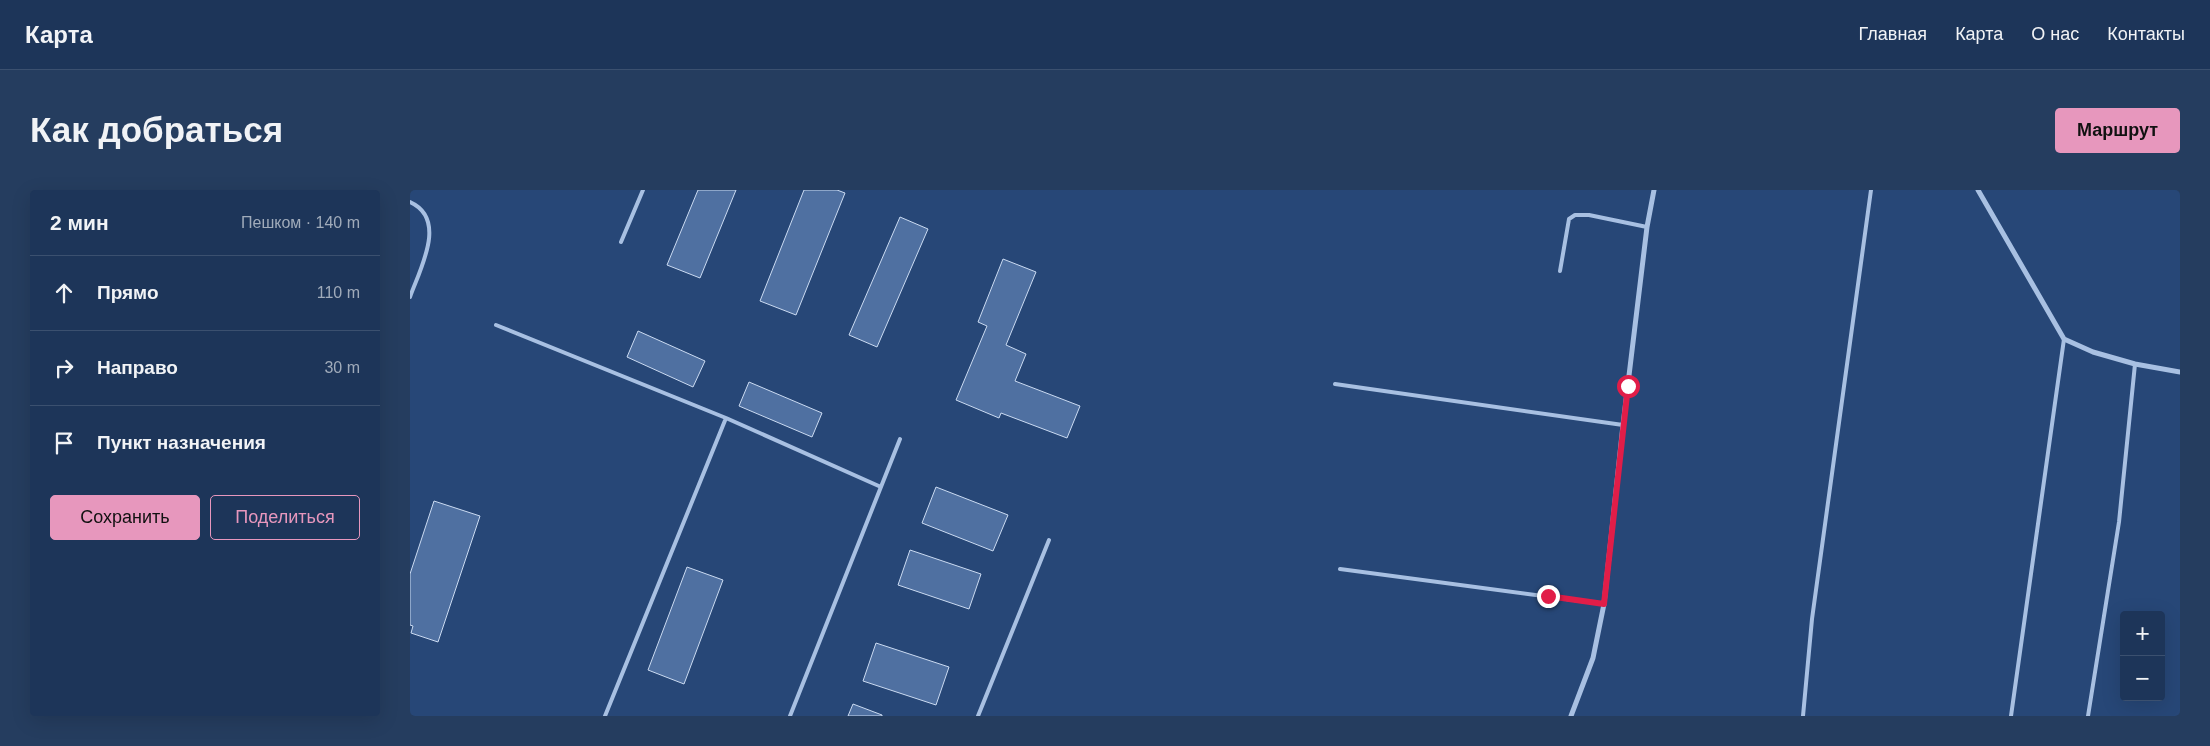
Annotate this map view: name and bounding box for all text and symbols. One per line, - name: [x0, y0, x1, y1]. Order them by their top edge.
- text: Карта: [25, 21, 93, 48]
- text: Главная: [1859, 24, 1927, 44]
- text: Карта: [1955, 24, 2003, 44]
- text: О нас: [2031, 24, 2079, 44]
- text: Контакты: [2107, 24, 2185, 44]
- button: Маршрут: [2055, 108, 2180, 153]
- text: Как добраться: [30, 110, 283, 149]
- text: 2 мин: [50, 211, 109, 234]
- text: Пешком · 140 m: [241, 214, 360, 231]
- icon: ahead: [50, 279, 78, 307]
- text: Прямо: [97, 282, 159, 303]
- text: 110 m: [317, 284, 360, 301]
- icon: right: [50, 354, 78, 382]
- text: Направо: [97, 357, 178, 378]
- text: 30 m: [324, 359, 360, 376]
- route start: [1617, 375, 1640, 398]
- icon: arrive: [50, 429, 78, 457]
- text: Пункт назначения: [97, 432, 266, 453]
- button: Сохранить: [50, 495, 200, 540]
- button: Поделиться: [210, 495, 360, 540]
- route end: [1537, 585, 1560, 608]
- map controls: [2120, 611, 2165, 701]
- button: +: [2120, 611, 2165, 656]
- button: −: [2120, 656, 2165, 701]

